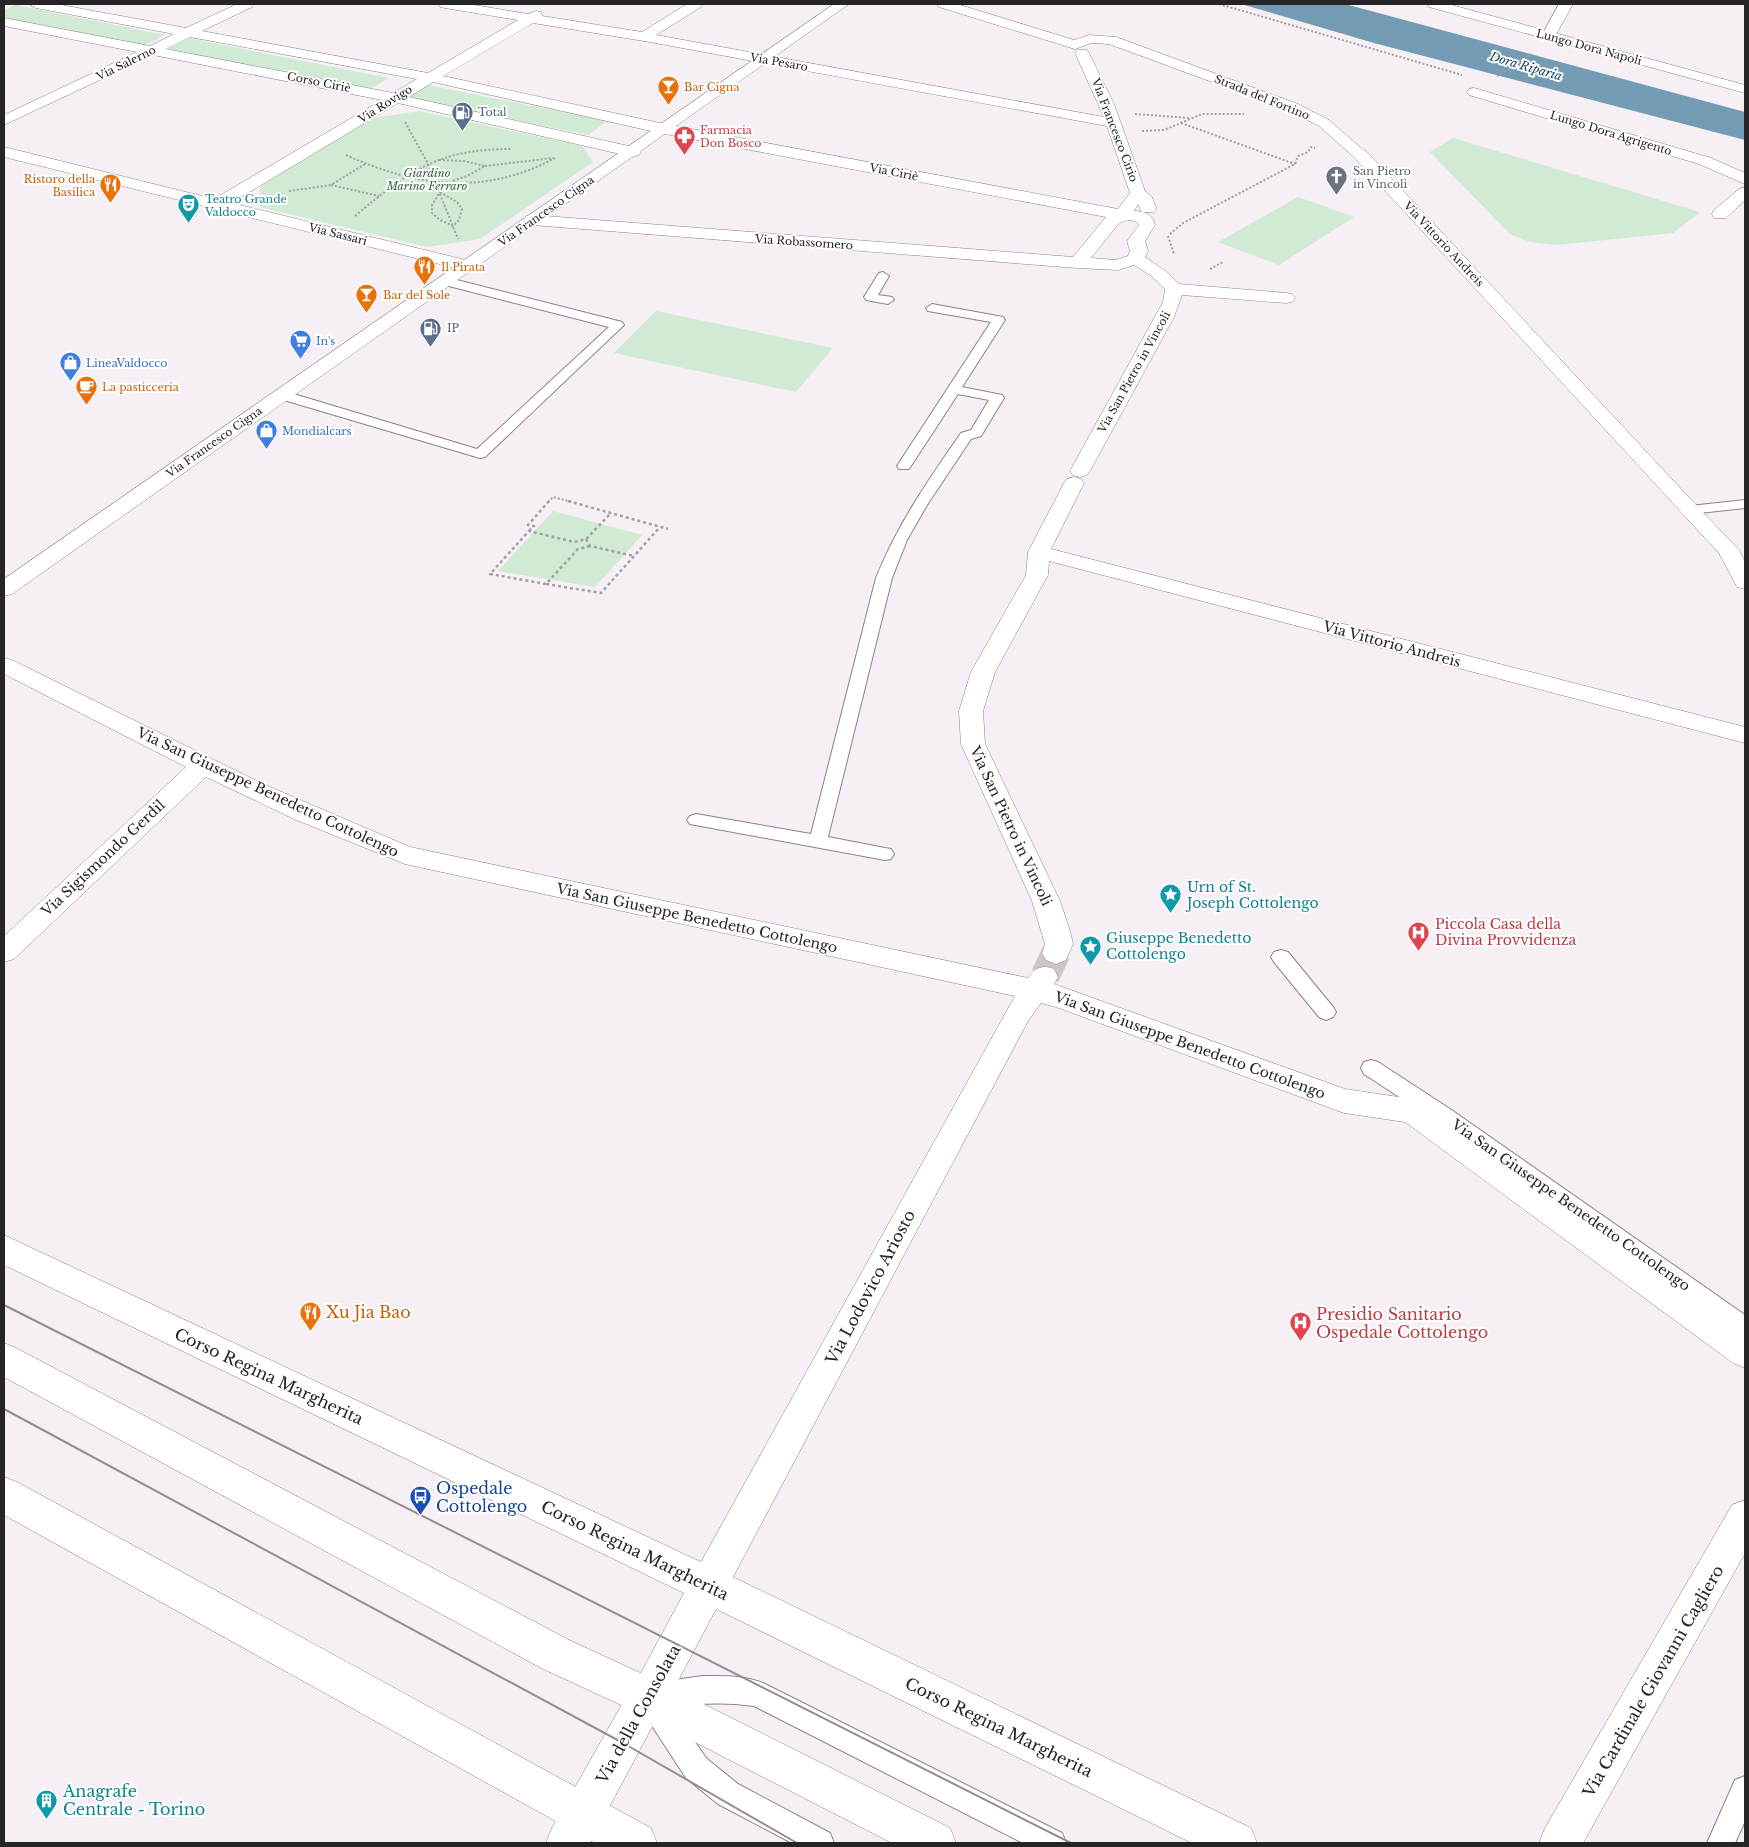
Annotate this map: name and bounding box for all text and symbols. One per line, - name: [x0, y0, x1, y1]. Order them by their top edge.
- street label: Lungo Dora Napoli: [1535, 26, 1644, 68]
- street label: Via Salerno: [93, 43, 158, 84]
- water label: Dora Riparia: [1487, 48, 1564, 84]
- street label: Via Pesaro: [748, 50, 809, 74]
- street label: Corso Ciriè: [286, 69, 352, 95]
- street label: Strada del Fortino: [1212, 71, 1312, 123]
- bar icon: Bar Cigna: [656, 75, 680, 106]
- street label: Via Francesco Cirio: [1088, 75, 1141, 184]
- place label: Bar Cigna: [684, 80, 740, 94]
- street label: Via Rovigo: [355, 82, 415, 127]
- fuel station icon: Total: [450, 100, 474, 131]
- place label: Total: [478, 105, 507, 119]
- street label: Lungo Dora Agrigento: [1548, 108, 1674, 158]
- place label: Farmacia Don Bosco: [700, 123, 761, 150]
- pharmacy icon: Farmacia Don Bosco: [672, 124, 696, 155]
- street label: Via Ciriè: [867, 160, 920, 184]
- place label: San Pietro in Vincoli: [1353, 164, 1411, 191]
- church icon: San Pietro in Vincoli: [1325, 165, 1349, 196]
- park label: Giardino Marino Ferraro: [386, 166, 467, 193]
- place label: Ristoro della Basilica: [24, 172, 96, 199]
- street label: Via Francesco Cigna: [495, 172, 597, 250]
- restaurant icon: Ristoro della Basilica: [99, 173, 123, 204]
- place label: Teatro Grande Valdocco: [204, 192, 287, 219]
- theatre icon: Teatro Grande Valdocco: [177, 193, 201, 224]
- street label: Via Vittorio Andreis: [1400, 198, 1487, 289]
- street label: Via Sassari: [306, 220, 369, 248]
- street label: Via Robassomero: [754, 232, 853, 252]
- restaurant icon: Il Pirata: [413, 255, 437, 286]
- place label: Il Pirata: [441, 260, 486, 274]
- bar icon: Bar del Sole: [355, 283, 379, 314]
- place label: Bar del Sole: [383, 288, 450, 302]
- street label: Via San Pietro in Vincoli: [1094, 309, 1173, 436]
- fuel station icon: IP: [419, 316, 443, 347]
- place label: IP: [447, 321, 460, 335]
- supermarket icon: In's: [288, 329, 312, 360]
- place label: In's: [316, 334, 335, 348]
- shop icon: LineaValdocco: [58, 351, 82, 382]
- place label: LineaValdocco: [86, 356, 167, 370]
- cafe icon: La pasticceria: [74, 375, 98, 406]
- place label: La pasticceria: [102, 380, 180, 394]
- street label: Via Francesco Cigna: [163, 403, 265, 481]
- shop icon: Mondialcars: [254, 419, 278, 450]
- place label: Mondialcars: [282, 424, 352, 438]
- street label: Via Vittorio Andreis: [1320, 617, 1463, 671]
- street label: Via San Giuseppe Benedetto Cottolengo: [133, 723, 402, 861]
- street label: Via San Pietro in Vincoli: [966, 742, 1056, 909]
- street label: Via Sigismondo Gerdil: [37, 796, 169, 921]
- place label: Urn of St. Joseph Cottolengo: [1185, 878, 1319, 912]
- street label: Via San Giuseppe Benedetto Cottolengo: [554, 879, 839, 957]
- place icon: Urn of St. Joseph Cottolengo: [1159, 883, 1183, 914]
- place label: Piccola Casa della Divina Provvidenza: [1435, 915, 1576, 949]
- hospital icon: Piccola Casa della Divina Provvidenza: [1407, 920, 1431, 951]
- place label: Giuseppe Benedetto Cottolengo: [1106, 929, 1251, 963]
- place icon: Giuseppe Benedetto Cottolengo: [1078, 934, 1102, 965]
- street label: Via San Giuseppe Benedetto Cottolengo: [1051, 987, 1328, 1103]
- street label: Via San Giuseppe Benedetto Cottolengo: [1447, 1115, 1694, 1295]
- street label: Via Lodovico Ariosto: [820, 1206, 919, 1369]
- restaurant icon: Xu Jia Bao: [298, 1300, 322, 1331]
- place label: Xu Jia Bao: [326, 1302, 411, 1322]
- place label: Presidio Sanitario Ospedale Cottolengo: [1316, 1304, 1488, 1342]
- hospital icon: Presidio Sanitario Ospedale Cottolengo: [1288, 1311, 1312, 1342]
- street label: Corso Regina Margherita: [171, 1323, 367, 1429]
- place label: Ospedale Cottolengo: [436, 1478, 527, 1516]
- bus stop icon: Ospedale Cottolengo: [408, 1485, 432, 1516]
- street label: Corso Regina Margherita: [538, 1496, 732, 1604]
- street label: Via Cardinale Giovanni Cagliero: [1578, 1561, 1728, 1801]
- street label: Via della Consolata: [591, 1641, 685, 1788]
- street label: Corso Regina Margherita: [902, 1673, 1096, 1781]
- place label: Anagrafe Centrale - Torino: [62, 1781, 205, 1819]
- building icon: Anagrafe Centrale - Torino: [35, 1788, 59, 1819]

